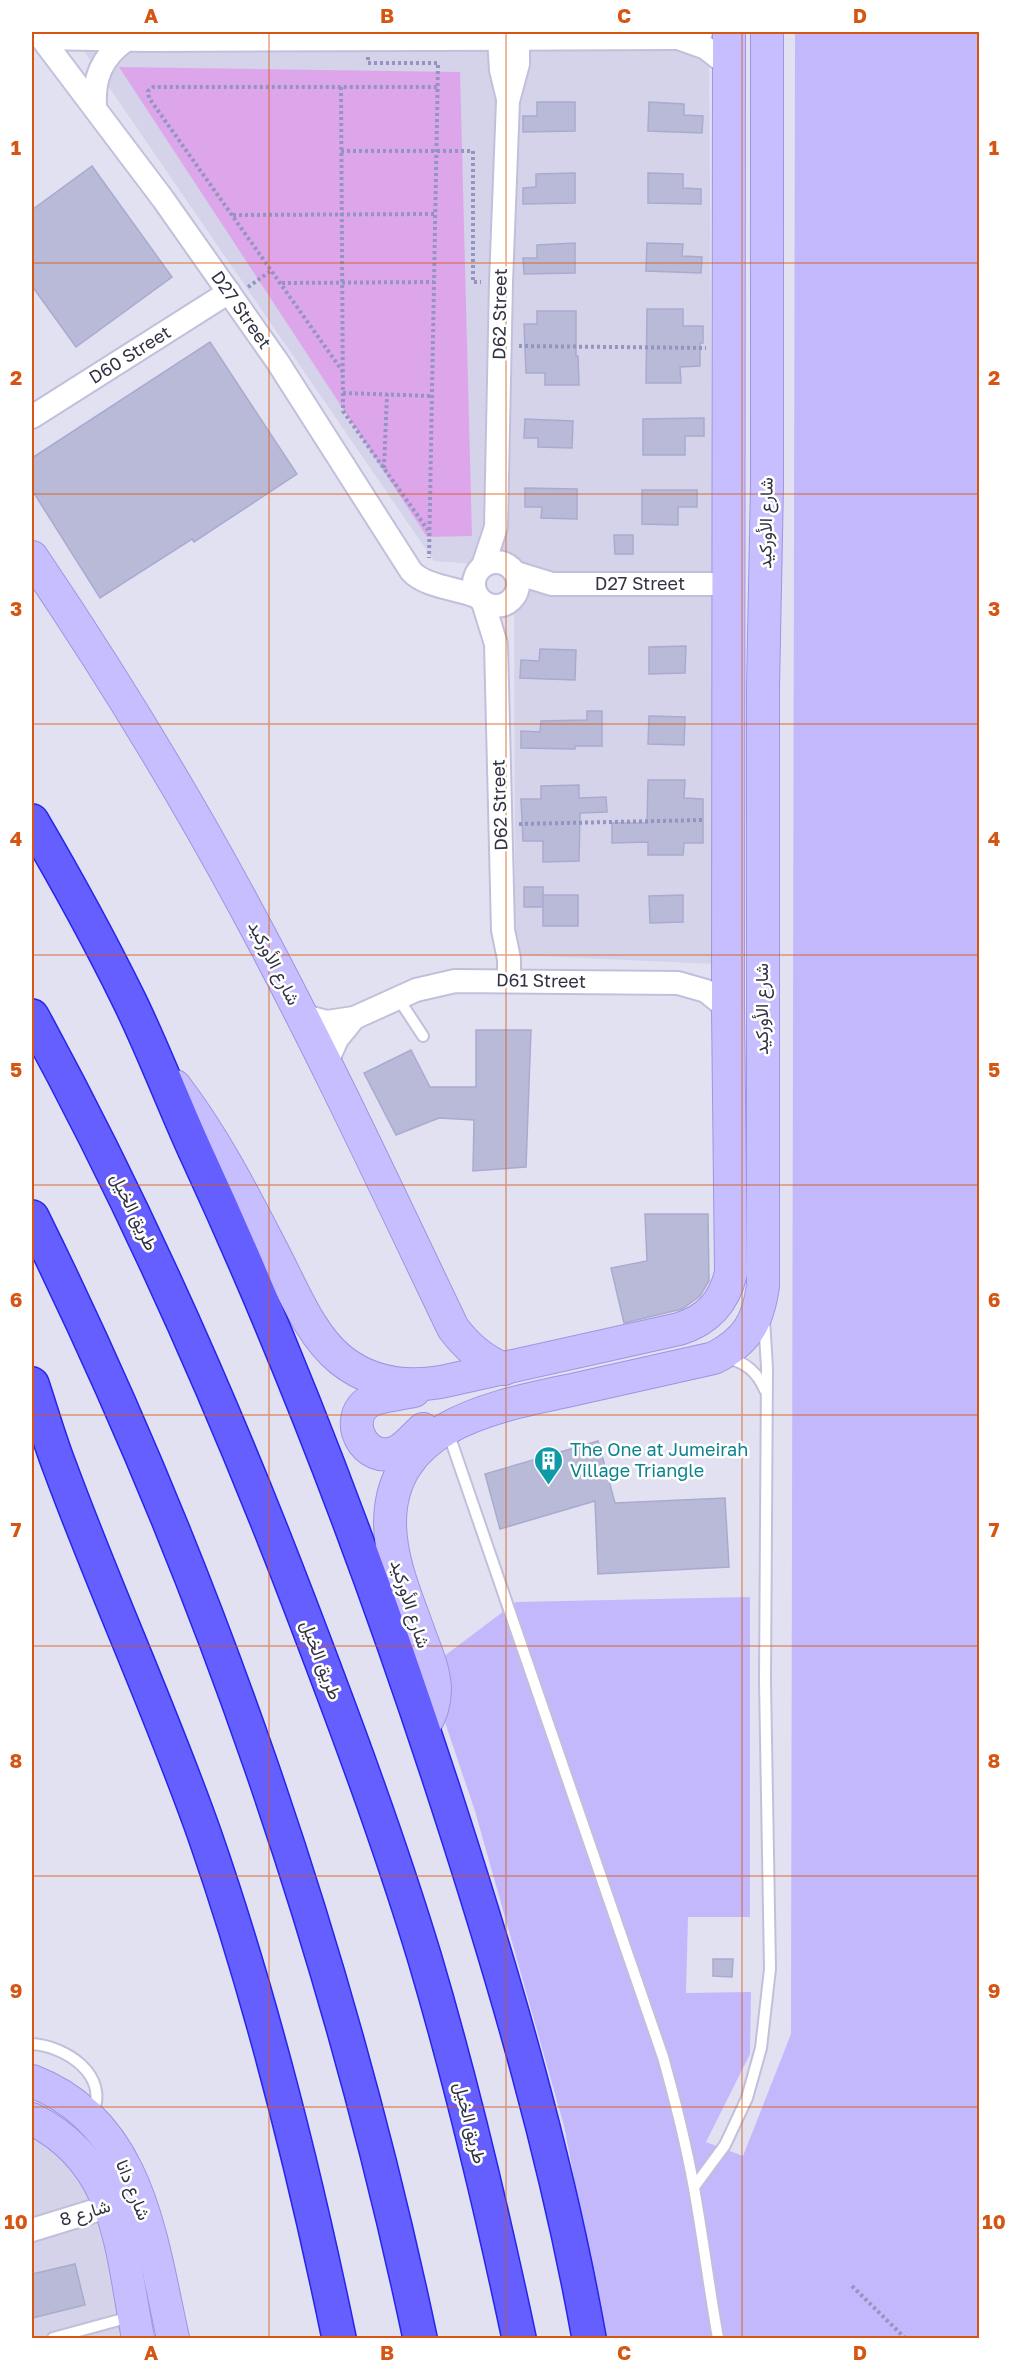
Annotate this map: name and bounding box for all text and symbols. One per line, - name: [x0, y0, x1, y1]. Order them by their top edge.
- text: A: [144, 3, 158, 27]
- text: B: [380, 3, 394, 27]
- text: C: [617, 3, 631, 27]
- text: D: [853, 3, 867, 27]
- text: 1: [11, 135, 21, 159]
- text: 1: [989, 135, 999, 159]
- street label: D27 Street: [207, 266, 277, 353]
- street label: D62 Street: [487, 268, 511, 360]
- street label: D60 Street: [84, 320, 174, 388]
- text: 2: [10, 365, 22, 389]
- text: 2: [988, 365, 1000, 389]
- street label: شارع الأوركيد: [753, 477, 779, 569]
- street label: D27 Street: [595, 572, 685, 594]
- text: 3: [10, 596, 22, 620]
- text: 3: [988, 596, 1000, 620]
- street label: D62 Street: [486, 759, 512, 851]
- text: 4: [10, 826, 22, 850]
- text: 4: [988, 826, 1000, 850]
- street label: شارع الأوركيد: [242, 917, 306, 1009]
- street label: شارع الأوركيد: [750, 963, 774, 1055]
- street label: D61 Street: [496, 968, 586, 992]
- text: 5: [10, 1057, 22, 1081]
- text: 5: [988, 1057, 1000, 1081]
- street label: طريق الخيل: [106, 1169, 163, 1254]
- text: 6: [10, 1287, 22, 1311]
- text: 6: [988, 1287, 1000, 1311]
- place label: The One at Jumeirah Village Triangle: [570, 1438, 748, 1481]
- building icon: The One at Jumeirah Village Triangle: [533, 1444, 565, 1486]
- text: 7: [11, 1517, 22, 1541]
- text: 7: [989, 1517, 1000, 1541]
- street label: شارع الأوركيد: [384, 1557, 436, 1651]
- street label: طريق الخيل: [296, 1617, 347, 1703]
- text: 8: [10, 1748, 22, 1772]
- text: 8: [988, 1748, 1000, 1772]
- text: 9: [10, 1978, 22, 2002]
- text: 9: [988, 1978, 1000, 2002]
- street label: طريق الخيل: [449, 2080, 492, 2166]
- street label: شارع دانا: [110, 2156, 156, 2224]
- street label: شارع 8: [57, 2194, 113, 2232]
- text: 10: [4, 2209, 28, 2233]
- text: 10: [982, 2209, 1006, 2233]
- text: A: [144, 2340, 158, 2364]
- text: B: [380, 2340, 394, 2364]
- text: C: [617, 2340, 631, 2364]
- text: D: [853, 2340, 867, 2364]

